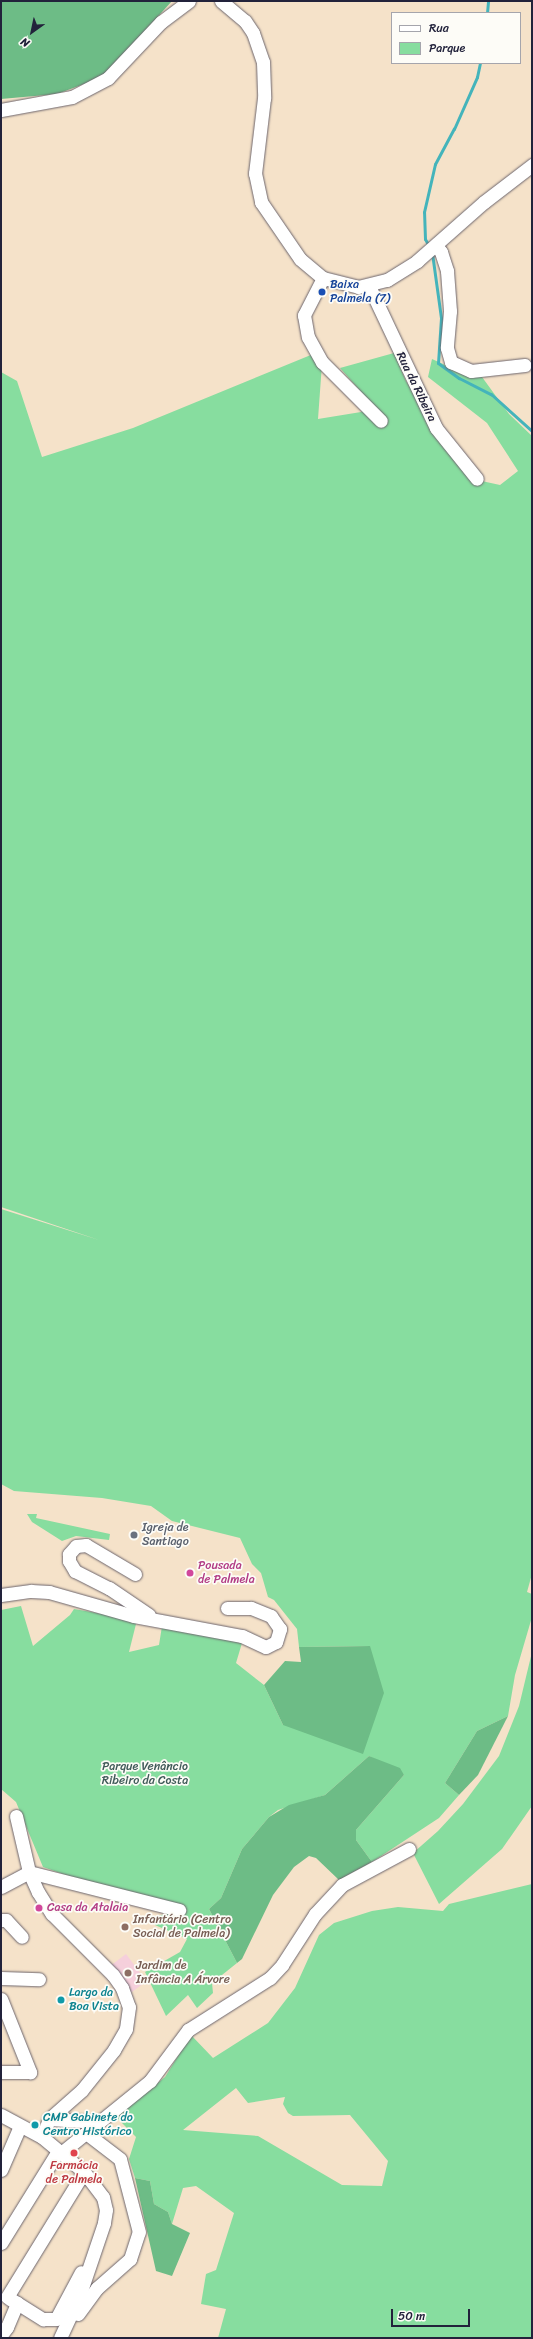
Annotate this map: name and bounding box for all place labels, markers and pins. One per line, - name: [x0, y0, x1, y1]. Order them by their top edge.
- place label: Baixa Palmela (7): [330, 278, 390, 306]
- marker: Baixa Palmela (7): [317, 287, 327, 297]
- place label: Igreja de Santiago: [142, 1521, 189, 1549]
- marker: Igreja de Santiago: [129, 1530, 139, 1540]
- place label: Pousada de Palmela: [198, 1559, 255, 1587]
- marker: Pousada de Palmela: [185, 1568, 195, 1578]
- place label: Casa da Atalaia: [47, 1901, 129, 1915]
- marker: Casa da Atalaia: [34, 1903, 44, 1913]
- place label: Infantário (Centro Social de Palmela): [133, 1913, 231, 1941]
- marker: Infantário (Centro Social de Palmela): [120, 1922, 130, 1932]
- place label: Jardim de Infância A Árvore: [136, 1959, 230, 1987]
- marker: Jardim de Infância A Árvore: [123, 1968, 133, 1978]
- place label: Largo da Boa Vista: [69, 1986, 119, 2014]
- marker: Largo da Boa Vista: [56, 1995, 66, 2005]
- place label: CMP Gabinete do Centro Histórico: [43, 2111, 133, 2139]
- marker: CMP Gabinete do Centro Histórico: [30, 2120, 40, 2130]
- marker: Farmácia de Palmela: [69, 2148, 79, 2158]
- place label: Farmácia de Palmela: [45, 2159, 103, 2187]

